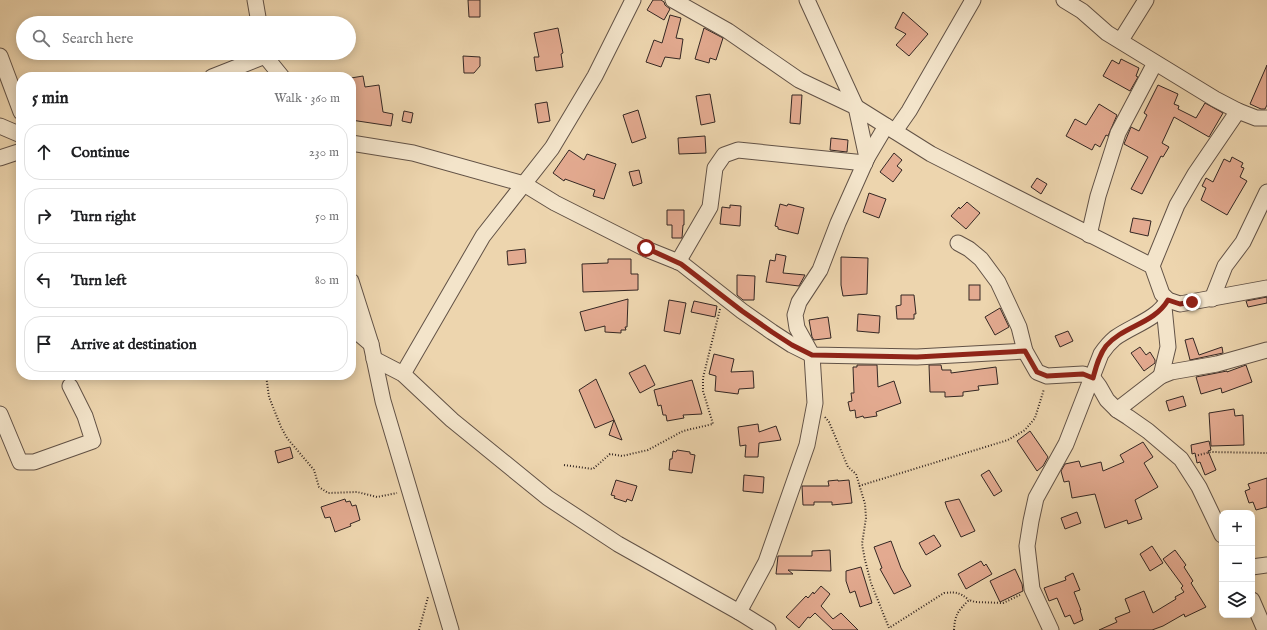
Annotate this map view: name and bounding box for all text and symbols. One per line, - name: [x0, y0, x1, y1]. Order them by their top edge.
- search box: [16, 16, 356, 60]
- icon: search: [30, 27, 52, 49]
- text: Search here: [62, 29, 133, 48]
- text: 5 min: [32, 88, 69, 109]
- text: Walk · 360 m: [274, 90, 340, 107]
- icon: ahead: [33, 141, 55, 163]
- text: Continue: [71, 143, 129, 162]
- text: 230 m: [309, 144, 339, 161]
- icon: right: [33, 205, 55, 227]
- text: Turn right: [71, 207, 136, 226]
- text: 50 m: [315, 208, 339, 225]
- route start: [637, 239, 655, 257]
- icon: left: [33, 269, 55, 291]
- text: Turn left: [71, 271, 127, 290]
- text: 80 m: [315, 272, 339, 289]
- route end: [1183, 293, 1201, 311]
- icon: arrive: [33, 333, 55, 355]
- text: Arrive at destination: [71, 335, 197, 354]
- map controls: [1219, 510, 1255, 618]
- button: +: [1219, 510, 1255, 546]
- button: −: [1219, 546, 1255, 582]
- button: layers: [1219, 582, 1255, 618]

